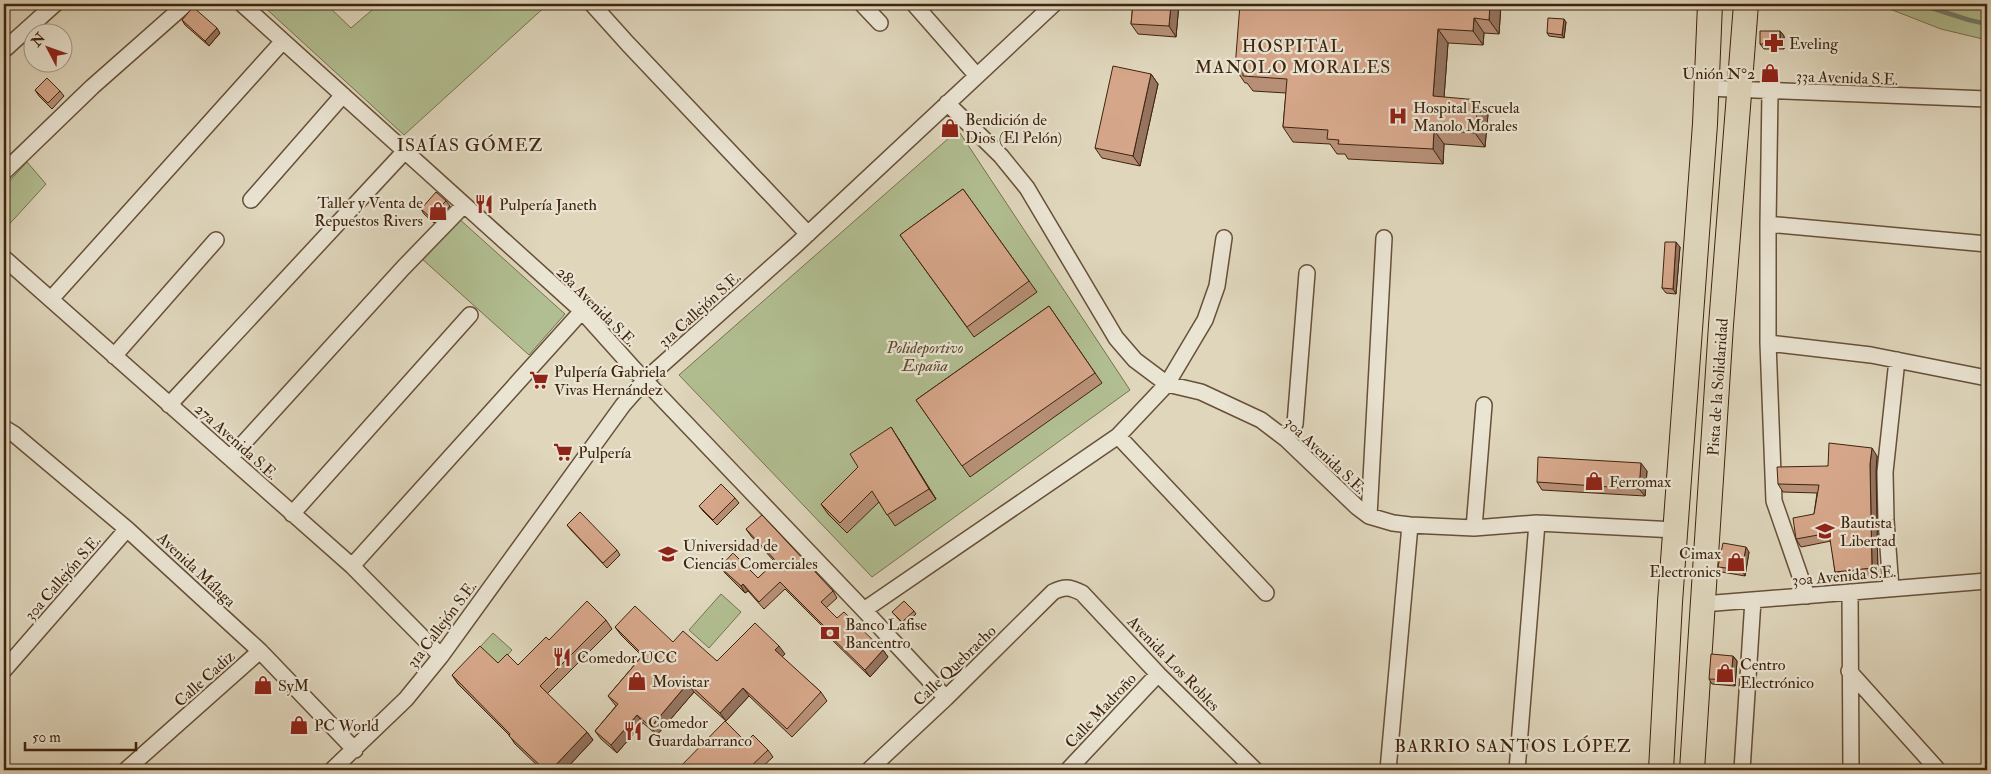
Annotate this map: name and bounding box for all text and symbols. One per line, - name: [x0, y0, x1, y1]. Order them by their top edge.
- north arrow: [22, 22, 72, 72]
- text: N: [27, 29, 49, 51]
- pharmacy icon: Eveling: [1763, 32, 1785, 54]
- place label: Eveling: [1789, 34, 1839, 54]
- district label: HOSPITAL MANOLO MORALES: [1195, 35, 1391, 79]
- shop icon: Unión N°2: [1759, 62, 1781, 84]
- place label: Unión N°2: [1682, 64, 1755, 84]
- street label: 33a Avenida S.E.: [1796, 66, 1898, 90]
- place label: Hospital Escuela Manolo Morales: [1413, 98, 1520, 136]
- hospital icon: Hospital Escuela Manolo Morales: [1387, 105, 1409, 127]
- place label: Bendición de Dios (El Pelón): [965, 110, 1062, 148]
- shop icon: Bendición de Dios (El Pelón): [939, 117, 961, 139]
- district label: ISAÍAS GÓMEZ: [397, 134, 543, 157]
- place label: Taller y Venta de Repuestos Rivers: [314, 193, 423, 232]
- restaurant icon: Pulpería Janeth: [473, 193, 495, 215]
- place label: Pulpería Janeth: [499, 195, 598, 216]
- shop icon: Taller y Venta de Repuestos Rivers: [427, 200, 449, 222]
- street label: 28a Avenida S.E.: [552, 262, 641, 351]
- street label: 31a Callejón S.E.: [654, 267, 745, 352]
- street label: Pista de la Solidaridad: [1703, 317, 1733, 457]
- park label: Polideportivo España: [886, 338, 964, 376]
- place label: Pulpería Gabriela Vivas Hernández: [554, 362, 666, 400]
- supermarket icon: Pulpería Gabriela Vivas Hernández: [528, 369, 550, 391]
- street label: 27a Avenida S.E.: [190, 399, 282, 484]
- street label: 30a Avenida S.E.: [1280, 413, 1370, 499]
- supermarket icon: Pulpería: [552, 441, 574, 463]
- place label: Pulpería: [578, 443, 632, 464]
- shop icon: Ferromax: [1583, 470, 1605, 492]
- place label: Ferromax: [1609, 472, 1671, 492]
- place label: Bautista Libertad: [1840, 513, 1896, 551]
- school or university icon: Bautista Libertad: [1814, 520, 1836, 542]
- street label: Avenida Málaga: [152, 527, 240, 612]
- street label: 30a Callejón S.E.: [20, 531, 105, 625]
- place label: Universidad de Ciencias Comerciales: [683, 536, 818, 574]
- school or university icon: Universidad de Ciencias Comerciales: [657, 543, 679, 565]
- place label: Cimax Electronics: [1649, 544, 1721, 582]
- shop icon: Cimax Electronics: [1725, 551, 1747, 573]
- street label: 30a Avenida S.E.: [1791, 561, 1897, 591]
- street label: 31a Callejón S.E.: [402, 577, 481, 672]
- street label: Avenida Los Robles: [1122, 611, 1224, 715]
- place label: Banco Lafise Bancentro: [845, 615, 927, 653]
- street label: Calle Quebracho: [909, 621, 1001, 710]
- bank icon: Banco Lafise Bancentro: [819, 622, 841, 644]
- street label: Calle Cadiz: [170, 646, 239, 711]
- restaurant icon: Comedor UCC: [551, 646, 573, 668]
- place label: Comedor UCC: [577, 648, 677, 668]
- place label: Centro Electrónico: [1740, 655, 1814, 693]
- shop icon: Centro Electrónico: [1714, 662, 1736, 684]
- street label: Calle Madroño: [1061, 669, 1141, 753]
- shop icon: Movistar: [626, 670, 648, 692]
- place label: Movistar: [652, 672, 709, 692]
- shop icon: SyM: [252, 674, 274, 696]
- place label: SyM: [278, 676, 309, 696]
- place label: Comedor Guardabarranco: [648, 713, 752, 751]
- shop icon: PC World: [288, 714, 310, 736]
- place label: PC World: [314, 716, 379, 736]
- scale bar: [25, 719, 136, 751]
- restaurant icon: Comedor Guardabarranco: [622, 720, 644, 742]
- text: 50 m: [32, 728, 61, 747]
- district label: BARRIO SANTOS LÓPEZ: [1394, 735, 1632, 758]

